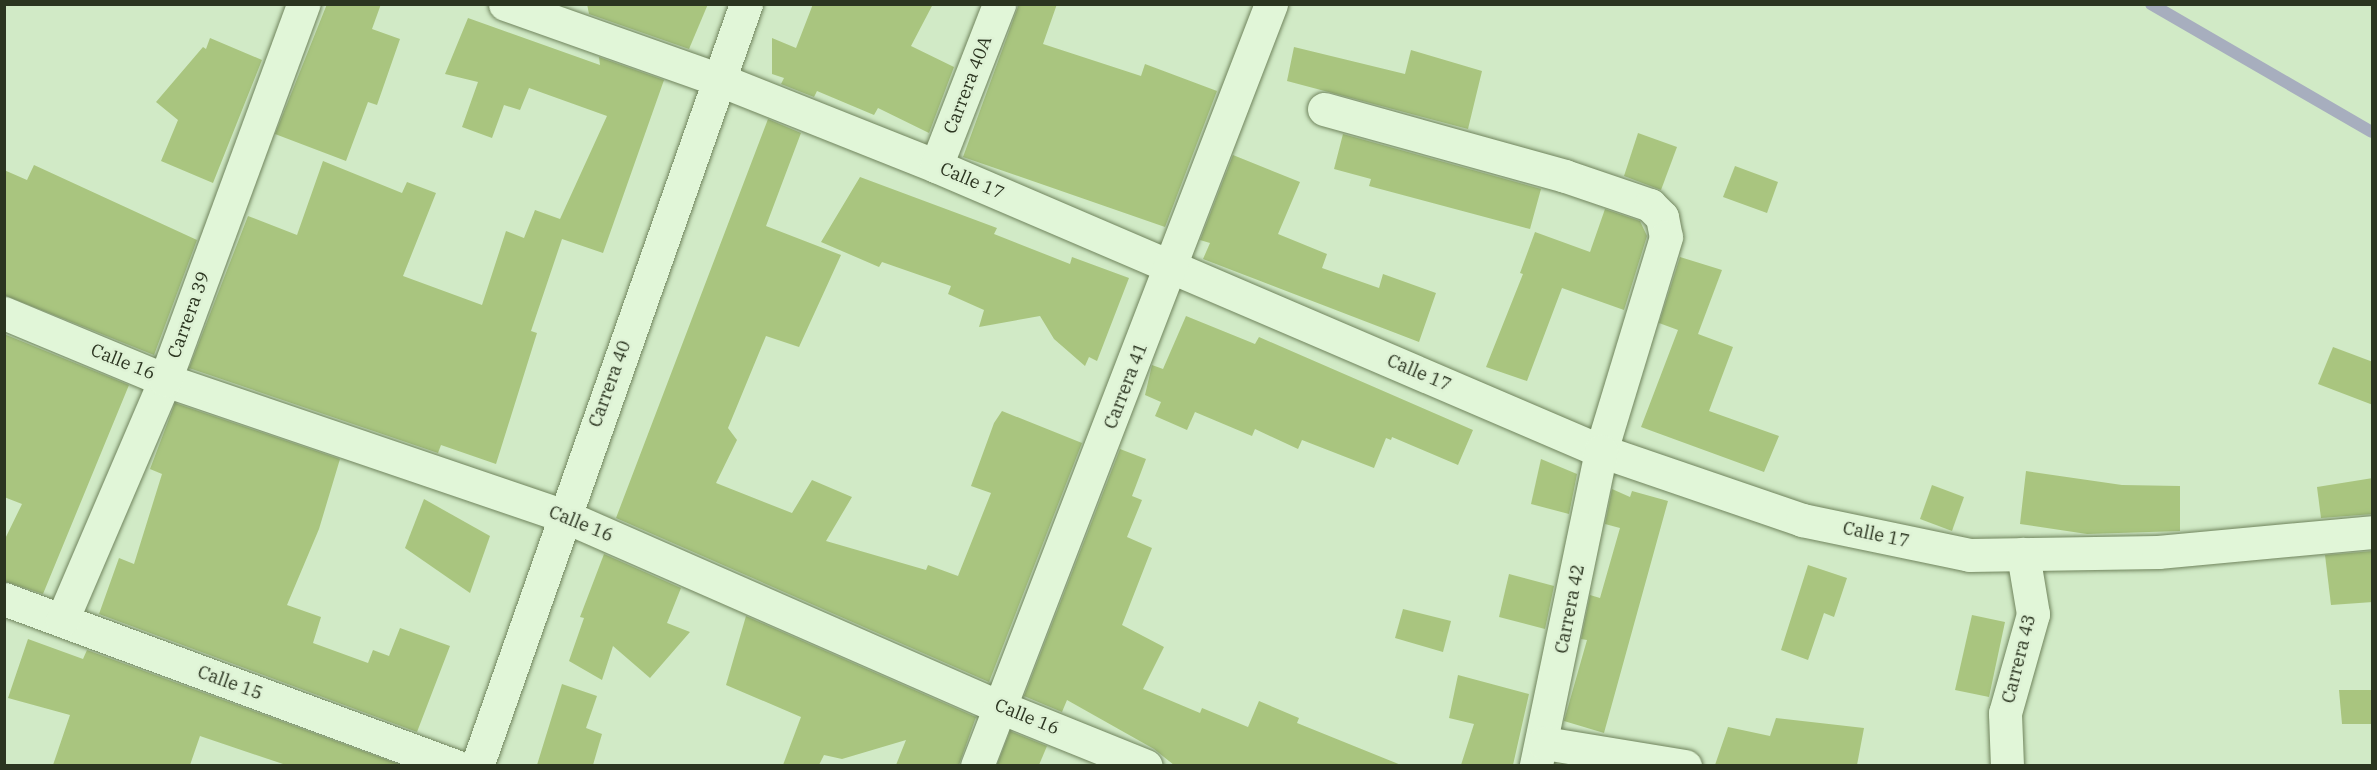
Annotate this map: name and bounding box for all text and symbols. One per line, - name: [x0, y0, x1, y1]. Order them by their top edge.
- street label: Carrera 40A: [939, 33, 997, 137]
- street label: Calle 17: [937, 158, 1007, 204]
- street label: Carrera 39: [163, 269, 215, 361]
- street label: Carrera 40: [584, 338, 636, 430]
- street label: Calle 16: [88, 339, 158, 385]
- street label: Carrera 41: [1100, 340, 1152, 432]
- street label: Calle 17: [1384, 350, 1454, 396]
- street label: Calle 16: [546, 501, 616, 547]
- street label: Calle 17: [1841, 517, 1911, 553]
- street label: Carrera 42: [1551, 563, 1589, 655]
- street label: Carrera 43: [1998, 612, 2040, 706]
- street label: Calle 15: [195, 661, 265, 705]
- street label: Calle 16: [992, 694, 1062, 740]

